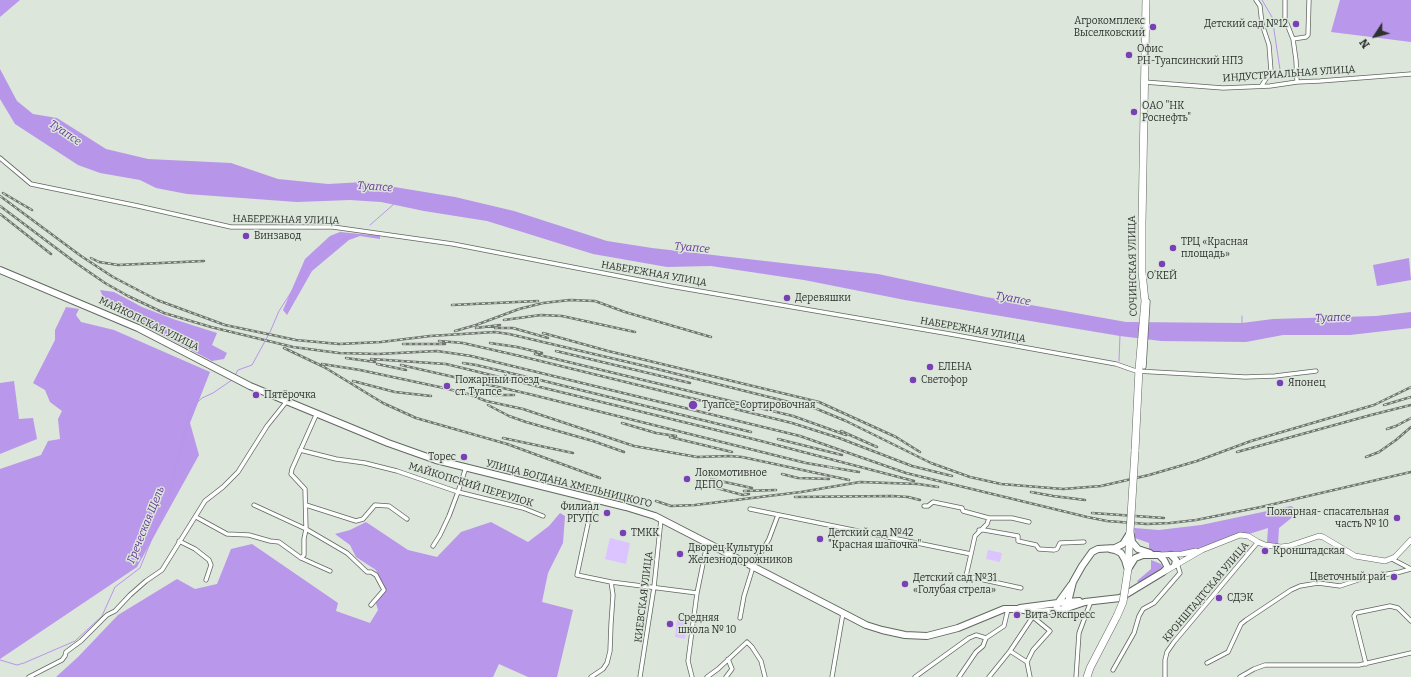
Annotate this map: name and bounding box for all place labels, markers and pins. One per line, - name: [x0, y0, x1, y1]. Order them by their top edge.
- place label: Агрокомплекс Выселковский: [1074, 15, 1145, 38]
- place label: Детский сад №12: [1204, 18, 1288, 30]
- marker: Детский сад №12: [1291, 19, 1301, 29]
- marker: Агрокомплекс Выселковский: [1148, 22, 1158, 32]
- place label: Офис РН-Туапсинский НПЗ: [1137, 43, 1243, 66]
- marker: Офис РН-Туапсинский НПЗ: [1124, 50, 1134, 60]
- place label: ОАО "НК Роснефть": [1142, 100, 1191, 124]
- marker: ОАО "НК Роснефть": [1129, 107, 1139, 117]
- place label: Винзавод: [254, 230, 301, 242]
- marker: Винзавод: [241, 231, 251, 241]
- place label: ТРЦ «Красная площадь»: [1181, 236, 1248, 260]
- marker: ТРЦ «Красная площадь»: [1168, 243, 1178, 253]
- marker: О’КЕЙ: [1157, 259, 1167, 269]
- place label: О’КЕЙ: [1147, 270, 1177, 282]
- place label: Деревяшки: [795, 292, 851, 304]
- marker: Деревяшки: [782, 293, 792, 303]
- place label: ЕЛЕНА: [938, 361, 972, 373]
- marker: ЕЛЕНА: [925, 362, 935, 372]
- place label: Пожарный поезд ст. Туапсе: [455, 374, 539, 398]
- place label: Светофор: [921, 374, 968, 386]
- marker: Светофор: [908, 375, 918, 385]
- place label: Японец: [1288, 377, 1326, 389]
- marker: Японец: [1275, 378, 1285, 388]
- marker: Пожарный поезд ст. Туапсе: [442, 381, 452, 391]
- place label: Пятёрочка: [264, 389, 316, 401]
- marker: Пятёрочка: [251, 390, 261, 400]
- marker: Туапсе-Сортировочная: [687, 399, 699, 411]
- place label: Туапсе-Сортировочная: [702, 399, 816, 411]
- place label: Торес: [428, 451, 456, 463]
- marker: Торес: [459, 452, 469, 462]
- place label: Локомотивное ДЕПО: [695, 467, 767, 490]
- marker: Локомотивное ДЕПО: [682, 474, 692, 484]
- place label: Филиал РГУПС: [560, 501, 599, 524]
- place label: Пожарная- спасательная часть № 10: [1266, 506, 1389, 530]
- marker: Филиал РГУПС: [602, 508, 612, 518]
- marker: Пожарная- спасательная часть № 10: [1392, 513, 1402, 523]
- place label: ТМКК: [631, 527, 659, 539]
- place label: Детский сад №42 "Красная шапочка": [828, 527, 921, 550]
- marker: ТМКК: [618, 528, 628, 538]
- marker: Детский сад №42 "Красная шапочка": [815, 534, 825, 544]
- place label: Дворец Культуры Железнодорожников: [688, 542, 793, 566]
- place label: Кронштадская: [1273, 545, 1345, 557]
- marker: Кронштадская: [1260, 546, 1270, 556]
- marker: Дворец Культуры Железнодорожников: [675, 549, 685, 559]
- place label: Цветочный рай: [1310, 571, 1386, 583]
- place label: Детский сад №31 «Голубая стрела»: [913, 572, 997, 596]
- marker: Цветочный рай: [1389, 572, 1399, 582]
- marker: Детский сад №31 «Голубая стрела»: [900, 579, 910, 589]
- place label: СДЭК: [1227, 592, 1254, 604]
- marker: СДЭК: [1214, 593, 1224, 603]
- place label: Вита Экспресс: [1025, 609, 1095, 621]
- marker: Вита Экспресс: [1012, 610, 1022, 620]
- place label: Средняя школа № 10: [678, 612, 736, 636]
- marker: Средняя школа № 10: [665, 619, 675, 629]

